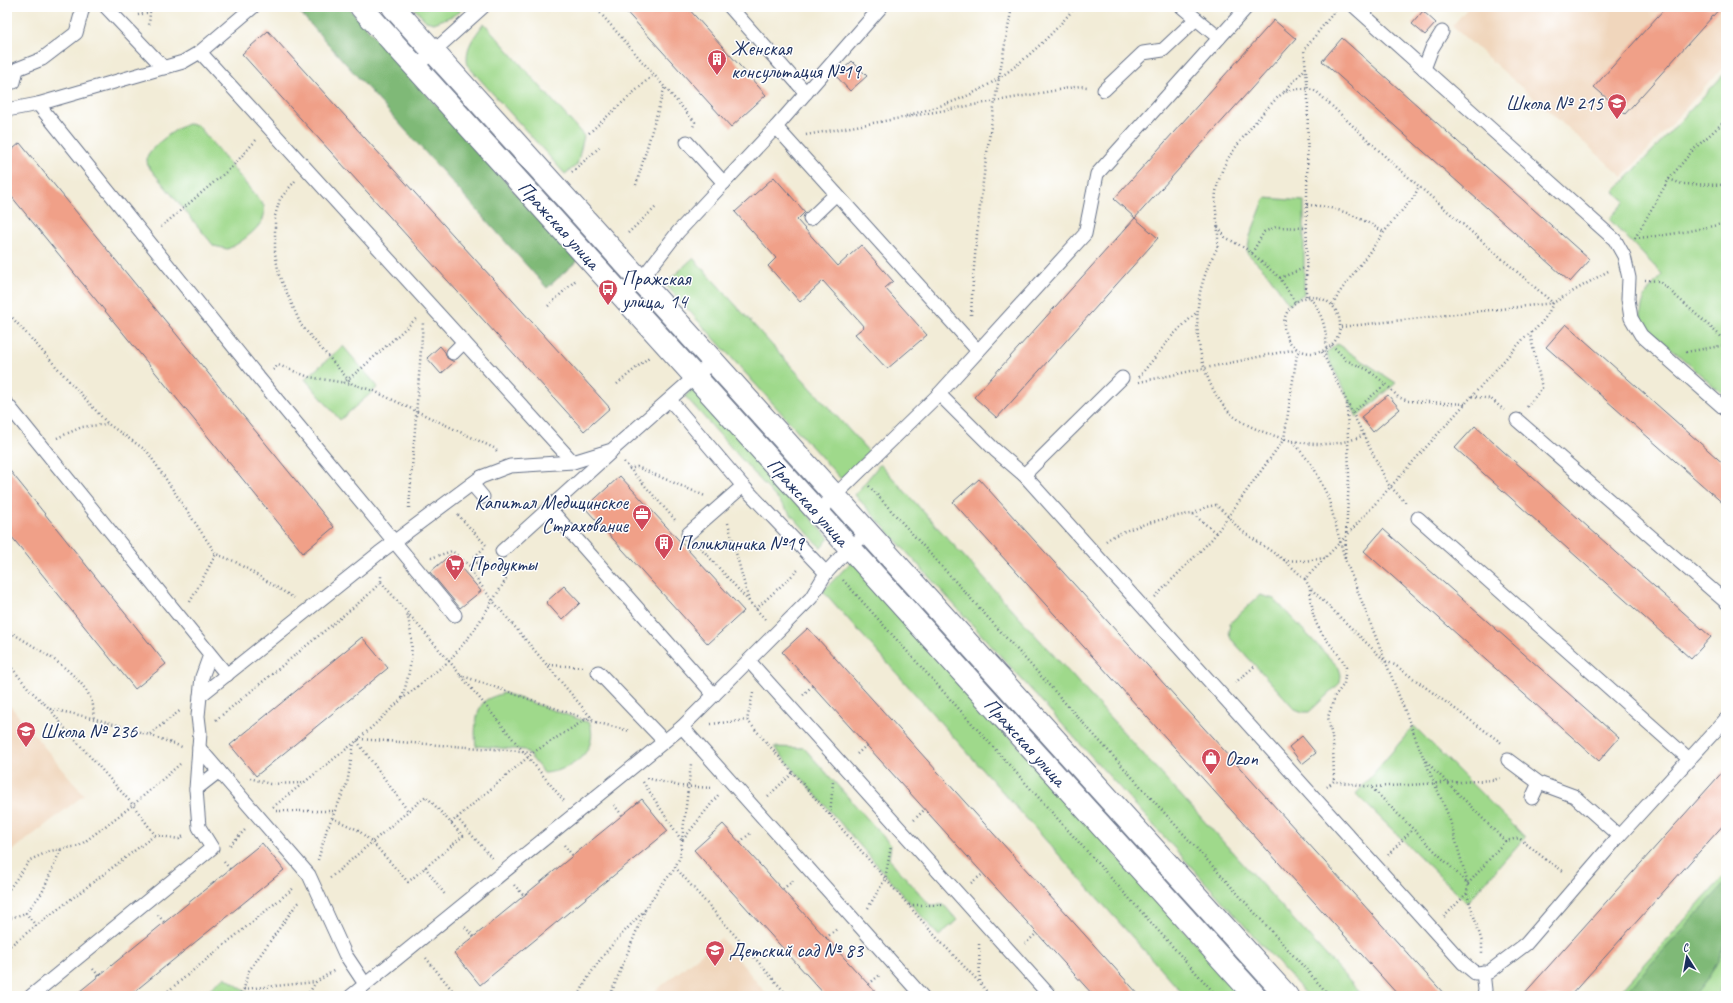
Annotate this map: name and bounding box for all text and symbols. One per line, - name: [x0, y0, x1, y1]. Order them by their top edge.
- place label: Женская консультация №19: [731, 36, 863, 84]
- building icon: Женская консультация №19: [706, 48, 728, 76]
- place label: Школа № 215: [1506, 91, 1604, 116]
- school or university icon: Школа № 215: [1606, 92, 1628, 120]
- street label: Пражская улица: [513, 175, 607, 276]
- place label: Пражская улица, 14: [621, 266, 692, 314]
- bus stop icon: Пражская улица, 14: [597, 278, 619, 306]
- street label: Пражская улица: [762, 452, 856, 553]
- place label: Капитал Медицинское Страхование: [474, 490, 629, 538]
- office icon: Капитал Медицинское Страхование: [631, 503, 653, 531]
- place label: Поликлиника №19: [678, 531, 806, 556]
- building icon: Поликлиника №19: [653, 532, 675, 560]
- place label: Продукты: [469, 552, 538, 577]
- supermarket icon: Продукты: [444, 553, 466, 581]
- street label: Пражская улица: [979, 692, 1073, 793]
- place label: Школа № 236: [40, 719, 138, 744]
- school or university icon: Школа № 236: [15, 720, 37, 748]
- place label: Ozon: [1225, 746, 1259, 771]
- shop icon: Ozon: [1200, 747, 1222, 775]
- north arrow: [1667, 937, 1707, 977]
- place label: Детский сад № 83: [729, 938, 865, 963]
- school or university icon: Детский сад № 83: [704, 939, 726, 967]
- text: С: [1681, 939, 1691, 955]

